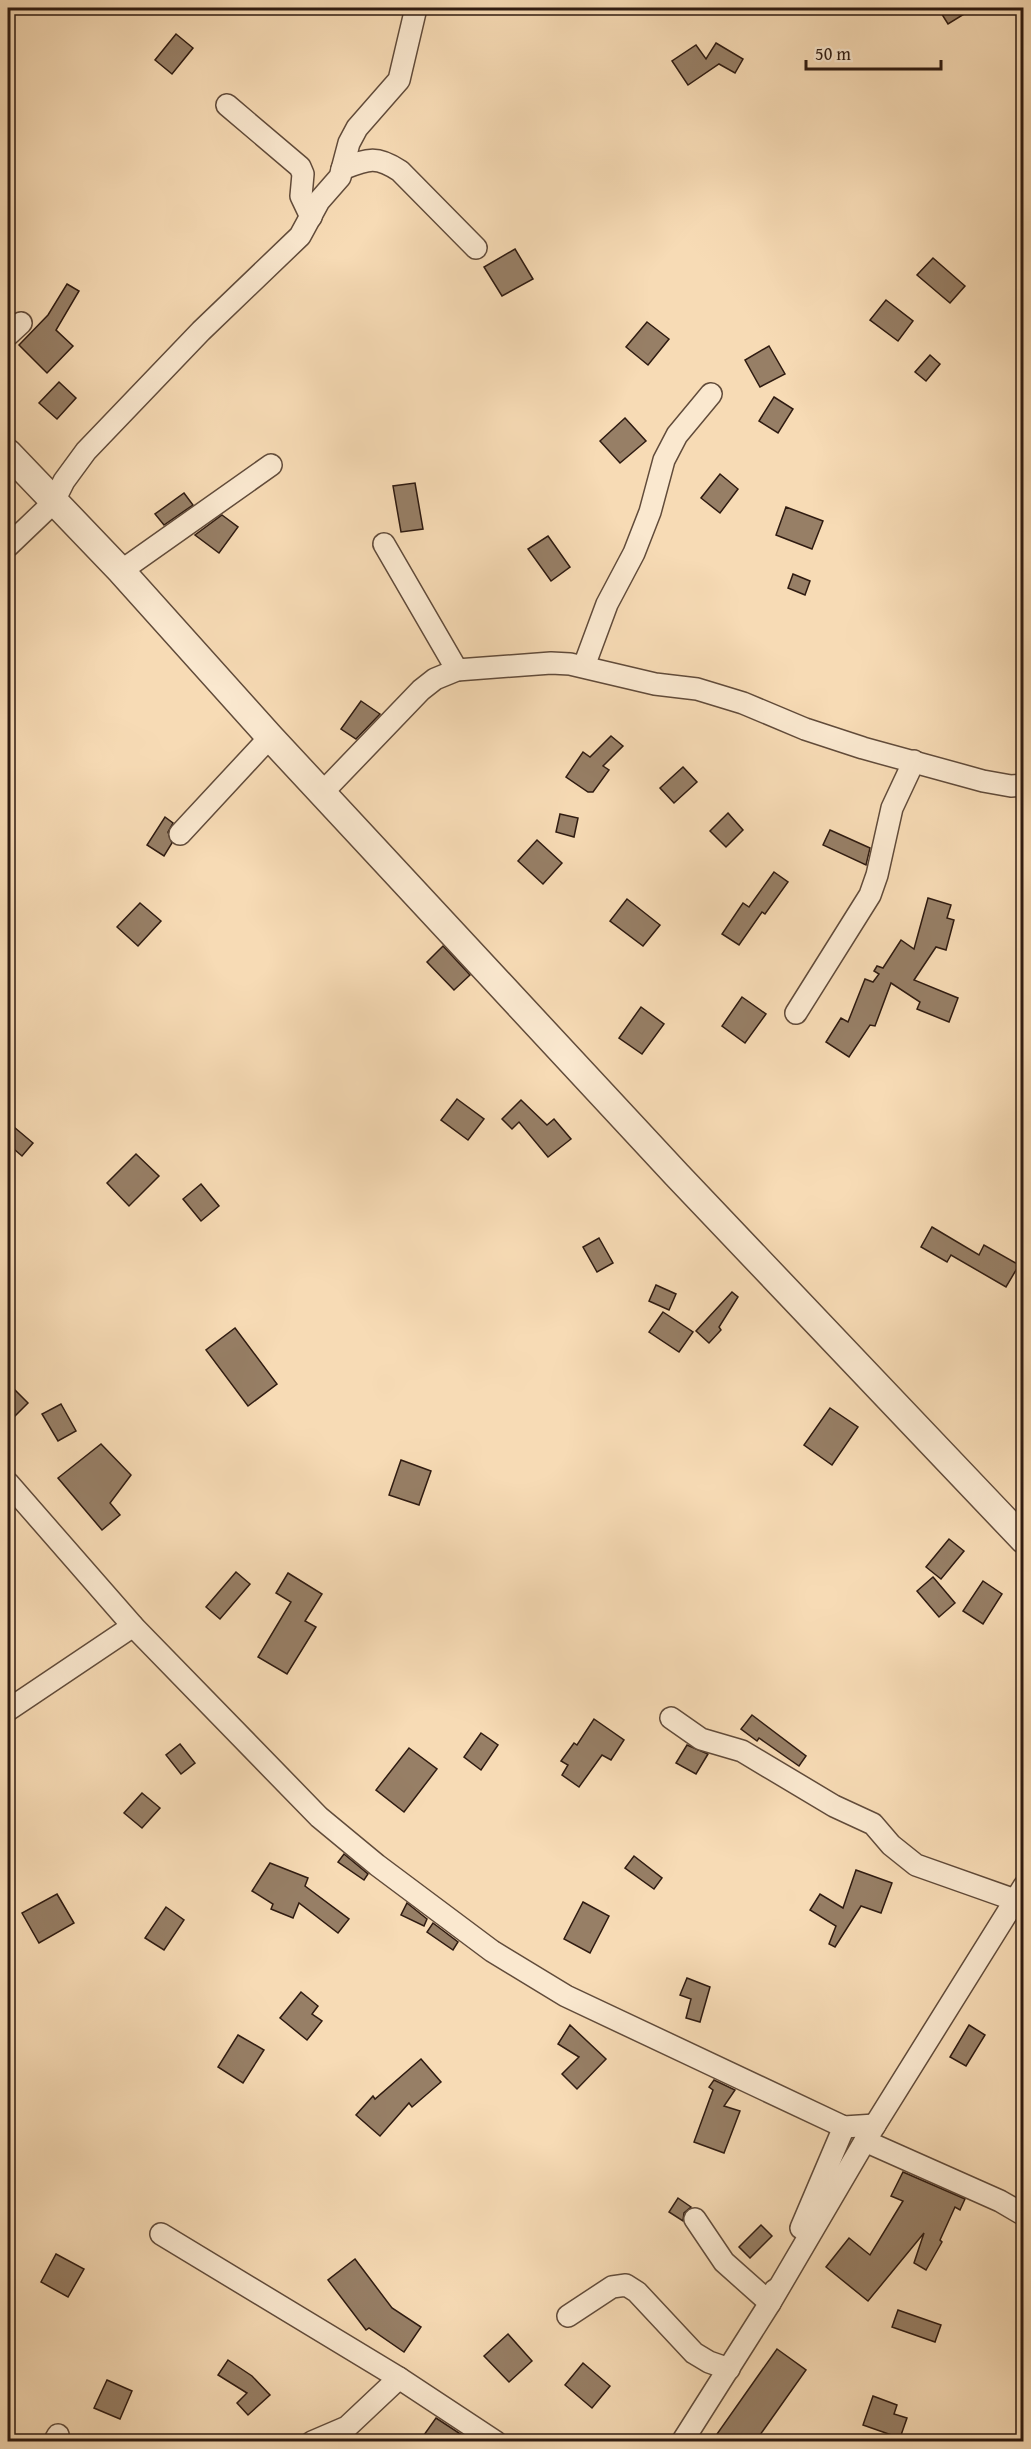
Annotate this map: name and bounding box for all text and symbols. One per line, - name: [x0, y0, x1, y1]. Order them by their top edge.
- scale bar: [806, 33, 941, 71]
- text: 50 m: [815, 40, 851, 67]

